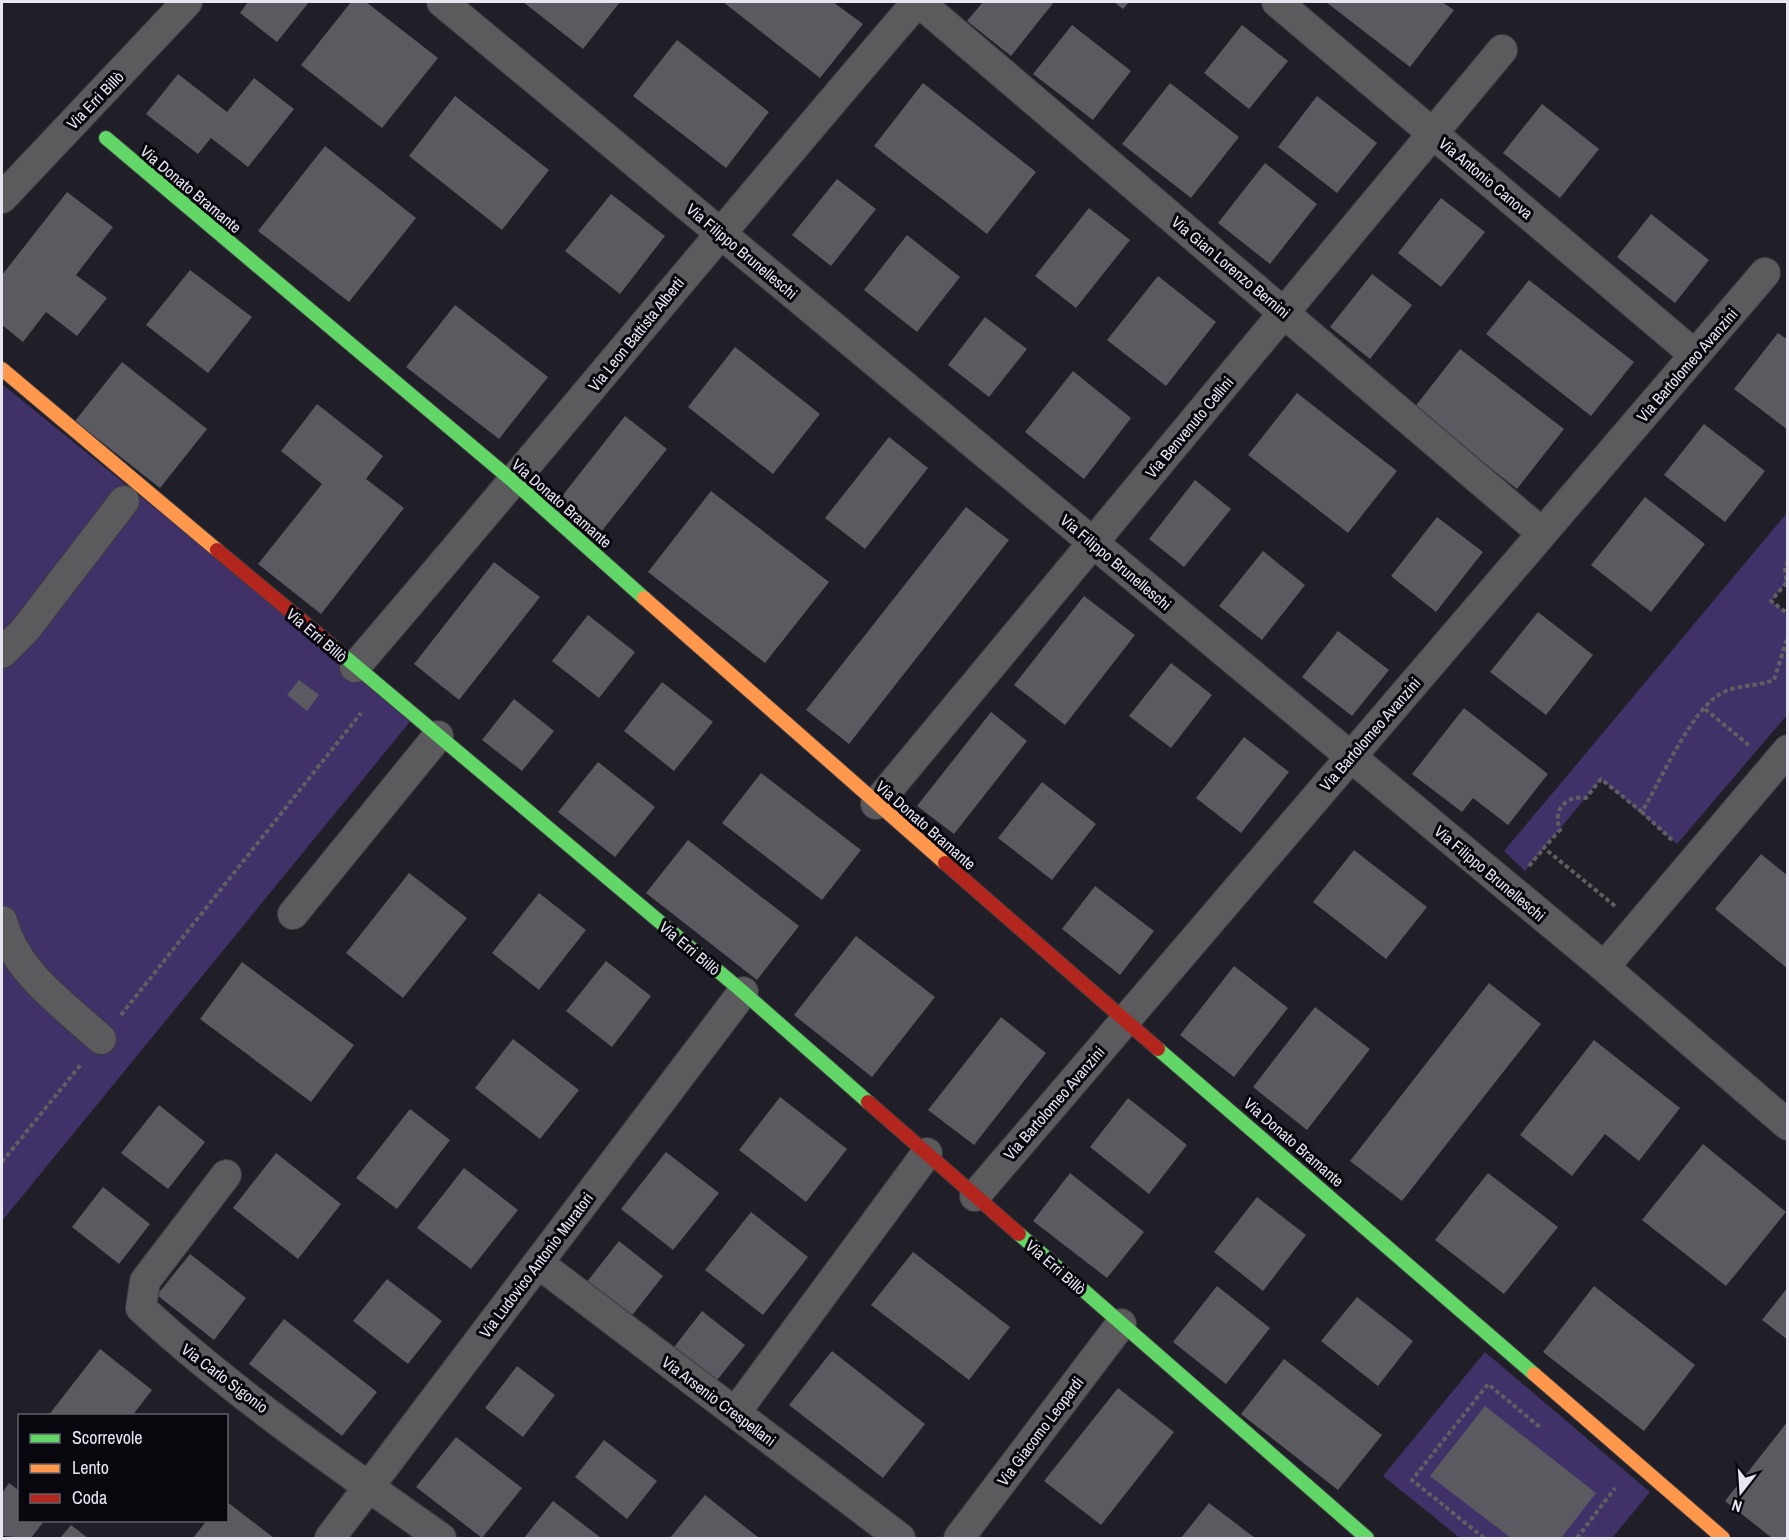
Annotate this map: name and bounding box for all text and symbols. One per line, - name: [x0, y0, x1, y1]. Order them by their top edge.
- street label: Via Erri Billò: [62, 66, 128, 134]
- street label: Via Antonio Canova: [1434, 132, 1538, 224]
- street label: Via Donato Bramante: [136, 140, 246, 238]
- street label: Via Filippo Brunelleschi: [682, 198, 802, 304]
- street label: Via Gian Lorenzo Bernini: [1167, 211, 1295, 323]
- street label: Via Leon Battista Alberti: [583, 272, 689, 396]
- street label: Via Bartolomeo Avanzini: [1631, 303, 1743, 427]
- street label: Via Benvenuto Cellini: [1140, 371, 1238, 483]
- street label: Via Donato Bramante: [507, 453, 617, 553]
- street label: Via Filippo Brunelleschi: [1056, 509, 1176, 615]
- street label: Via Erri Billò: [282, 603, 352, 667]
- street label: Via Bartolomeo Avanzini: [1314, 672, 1426, 796]
- street label: Via Donato Bramante: [871, 775, 981, 875]
- street label: Via Filippo Brunelleschi: [1430, 820, 1550, 926]
- street label: Via Erri Billò: [655, 916, 725, 980]
- street label: Via Bartolomeo Avanzini: [998, 1041, 1110, 1165]
- street label: Via Donato Bramante: [1239, 1092, 1349, 1192]
- street label: Via Ludovico Antonio Muratori: [474, 1188, 598, 1342]
- street label: Via Erri Billò: [1021, 1235, 1091, 1299]
- street label: Via Carlo Sigonio: [177, 1338, 273, 1418]
- street label: Via Arsenio Crespellani: [657, 1351, 781, 1451]
- street label: Via Giacomo Leopardi: [992, 1372, 1088, 1490]
- legend: [18, 1414, 228, 1522]
- text: Scorrevole: [72, 1425, 143, 1450]
- text: Lento: [72, 1455, 109, 1480]
- north arrow: [1711, 1462, 1771, 1522]
- text: Coda: [72, 1485, 107, 1510]
- text: N: [1729, 1494, 1744, 1518]

